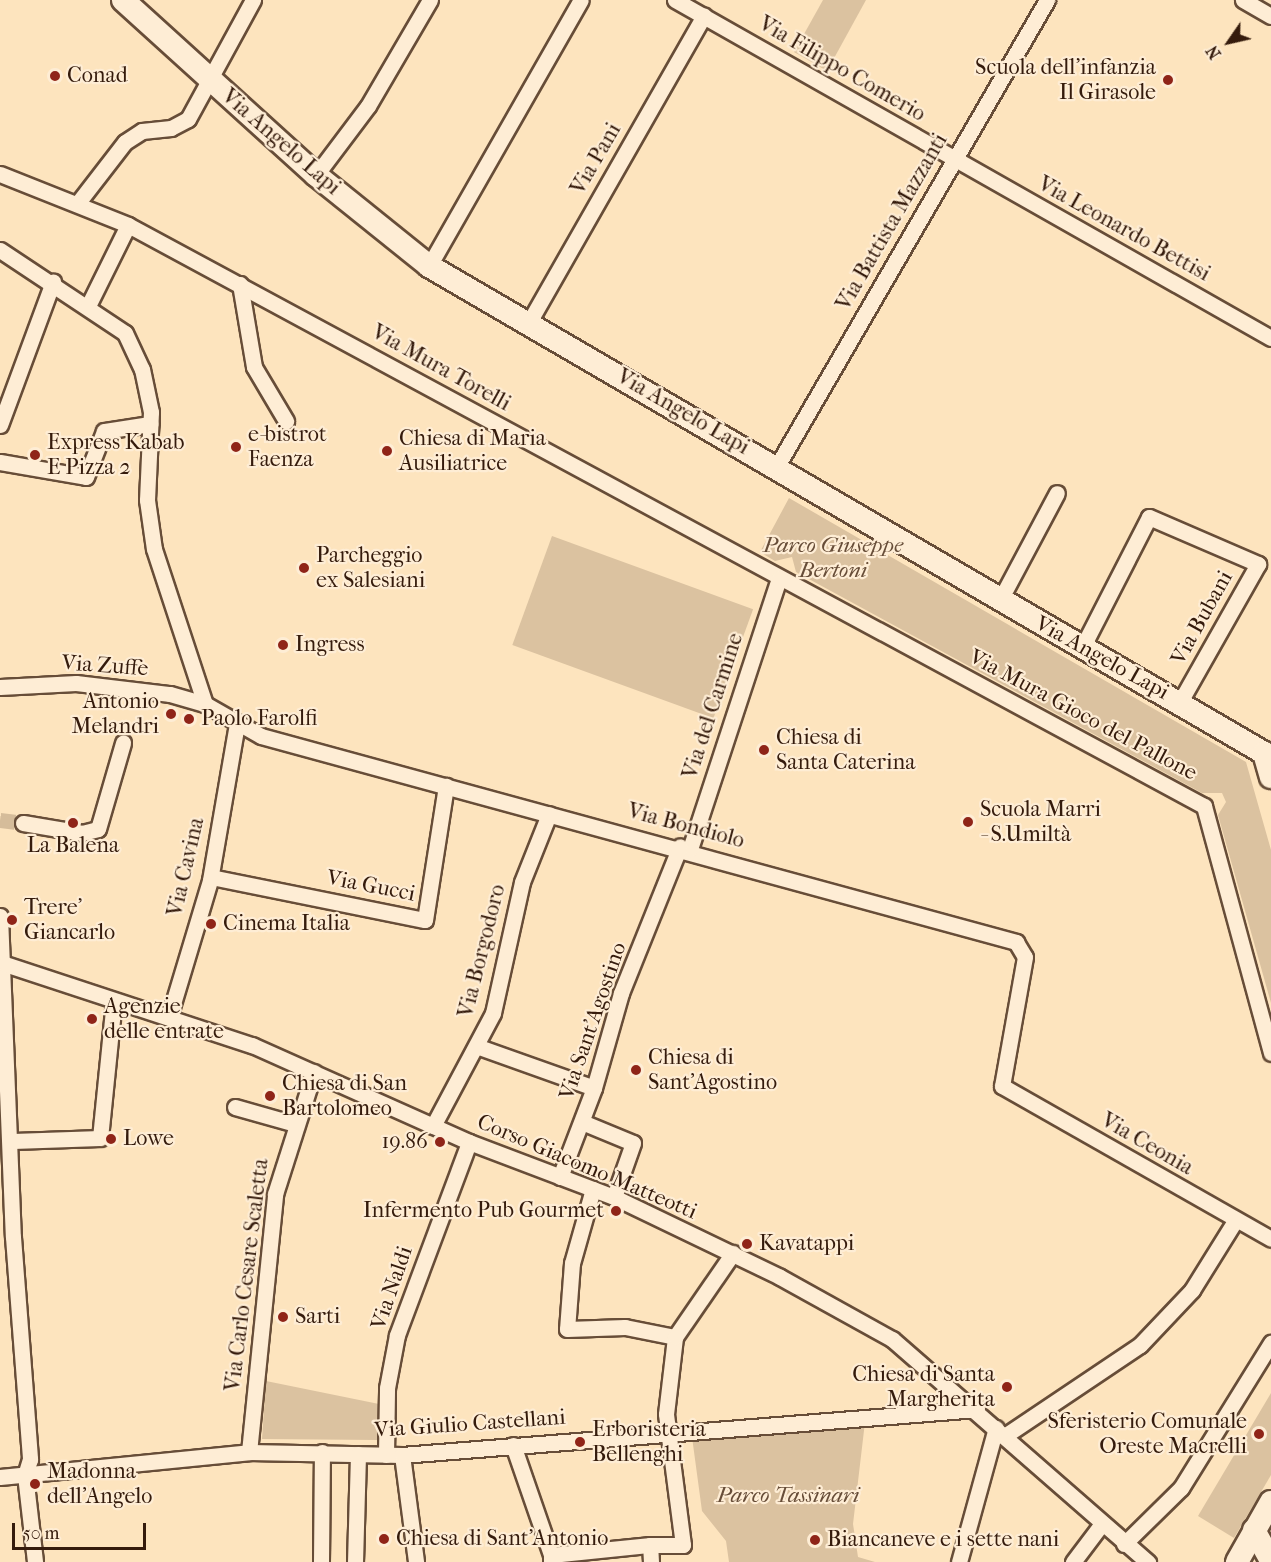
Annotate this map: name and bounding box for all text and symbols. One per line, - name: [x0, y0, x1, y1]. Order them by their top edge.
- street label: Via Filippo Comerio: [754, 11, 930, 127]
- north arrow: [1199, 12, 1259, 72]
- text: N: [1202, 42, 1225, 63]
- place label: Scuola dell'infanzia Il Girasole: [975, 54, 1156, 106]
- place label: Conad: [67, 63, 128, 89]
- marker: Conad: [48, 69, 62, 83]
- marker: Scuola dell'infanzia Il Girasole: [1161, 73, 1175, 87]
- street label: Via Angelo Lapi: [216, 83, 346, 201]
- street label: Via Pani: [565, 119, 627, 199]
- street label: Via Battista Mazzanti: [831, 129, 953, 315]
- street label: Via Leonardo Bettisi: [1033, 171, 1215, 287]
- street label: Via Mura Torelli: [367, 319, 515, 417]
- street label: Via Angelo Lapi: [612, 363, 754, 461]
- place label: e-bistrot Faenza: [248, 421, 327, 472]
- place label: Chiesa di Maria Ausiliatrice: [399, 425, 546, 476]
- place label: Express Kabab E Pizza 2: [47, 429, 184, 481]
- marker: e-bistrot Faenza: [229, 440, 243, 454]
- marker: Chiesa di Maria Ausiliatrice: [380, 444, 394, 458]
- marker: Express Kabab E Pizza 2: [28, 448, 42, 462]
- park label: Parco Giuseppe Bertoni: [763, 532, 903, 584]
- place label: Parcheggio ex Salesiani: [316, 542, 425, 594]
- marker: Parcheggio ex Salesiani: [297, 561, 311, 575]
- street label: Via Bubani: [1165, 566, 1239, 670]
- street label: Via Angelo Lapi: [1031, 610, 1173, 706]
- street label: Via del Carmine: [677, 630, 749, 782]
- place label: Ingress: [295, 632, 365, 658]
- marker: Ingress: [276, 638, 290, 652]
- street label: Via Mura Gioco del Pallone: [965, 644, 1201, 786]
- street label: Via Zuffe: [61, 650, 149, 682]
- place label: Antonio Melandri: [72, 688, 159, 740]
- place label: Paolo Farolfi: [201, 706, 317, 732]
- marker: Antonio Melandri: [164, 707, 178, 721]
- marker: Paolo Farolfi: [182, 712, 196, 726]
- place label: Chiesa di Santa Caterina: [776, 724, 915, 776]
- marker: Chiesa di Santa Caterina: [757, 743, 771, 757]
- place label: Scuola Marri - S.Umiltà: [980, 796, 1101, 848]
- street label: Via Bondiolo: [625, 798, 747, 854]
- street label: Via Cavina: [162, 815, 210, 919]
- marker: Scuola Marri - S.Umiltà: [961, 815, 975, 829]
- marker: La Balena: [66, 816, 80, 830]
- place label: La Balena: [27, 833, 119, 859]
- street label: Via Gucci: [325, 865, 417, 907]
- street label: Via Borgodoro: [453, 882, 511, 1020]
- place label: Trere' Giancarlo: [24, 894, 115, 945]
- place label: Cinema Italia: [223, 911, 350, 937]
- marker: Trere' Giancarlo: [5, 913, 19, 927]
- marker: Cinema Italia: [204, 917, 218, 931]
- street label: Via Sant'Agostino: [554, 939, 632, 1103]
- place label: Agenzie delle entrate: [104, 993, 224, 1044]
- marker: Agenzie delle entrate: [85, 1012, 99, 1026]
- place label: Chiesa di Sant'Agostino: [648, 1044, 777, 1096]
- marker: Chiesa di Sant'Agostino: [629, 1063, 643, 1077]
- place label: Chiesa di San Bartolomeo: [282, 1070, 407, 1122]
- marker: Chiesa di San Bartolomeo: [263, 1089, 277, 1103]
- street label: Via Ceonia: [1096, 1107, 1198, 1181]
- street label: Corso Giacomo Matteotti: [473, 1109, 701, 1225]
- place label: Lowe: [123, 1126, 174, 1152]
- place label: 19.86: [381, 1129, 428, 1155]
- marker: Lowe: [104, 1132, 118, 1146]
- marker: 19.86: [433, 1135, 447, 1149]
- street label: Via Carlo Cesare Scaletta: [220, 1157, 274, 1393]
- place label: Infermento Pub Gourmet: [363, 1198, 604, 1224]
- marker: Infermento Pub Gourmet: [609, 1204, 623, 1218]
- place label: Kavatappi: [759, 1231, 854, 1257]
- marker: Kavatappi: [740, 1237, 754, 1251]
- street label: Via Naldi: [365, 1243, 419, 1333]
- place label: Sarti: [295, 1304, 340, 1330]
- marker: Sarti: [276, 1310, 290, 1324]
- place label: Chiesa di Santa Margherita: [852, 1361, 995, 1412]
- marker: Chiesa di Santa Margherita: [1000, 1380, 1014, 1394]
- street label: Via Giulio Castellani: [373, 1404, 567, 1444]
- place label: Sferisterio Comunale Oreste Macrelli: [1047, 1408, 1247, 1460]
- place label: Erboristeria Bellenghi: [592, 1416, 706, 1468]
- marker: Sferisterio Comunale Oreste Macrelli: [1252, 1427, 1266, 1441]
- marker: Erboristeria Bellenghi: [573, 1435, 587, 1449]
- place label: Madonna dell'Angelo: [47, 1458, 152, 1510]
- marker: Madonna dell'Angelo: [28, 1477, 42, 1491]
- park label: Parco Tassinari: [717, 1483, 859, 1509]
- scale bar: [15, 1511, 148, 1549]
- text: 50 m: [23, 1523, 59, 1544]
- place label: Chiesa di Sant'Antonio: [396, 1526, 608, 1552]
- place label: Biancaneve e i sette nani: [827, 1527, 1059, 1553]
- marker: Chiesa di Sant'Antonio: [377, 1532, 391, 1546]
- marker: Biancaneve e i sette nani: [808, 1533, 822, 1547]

